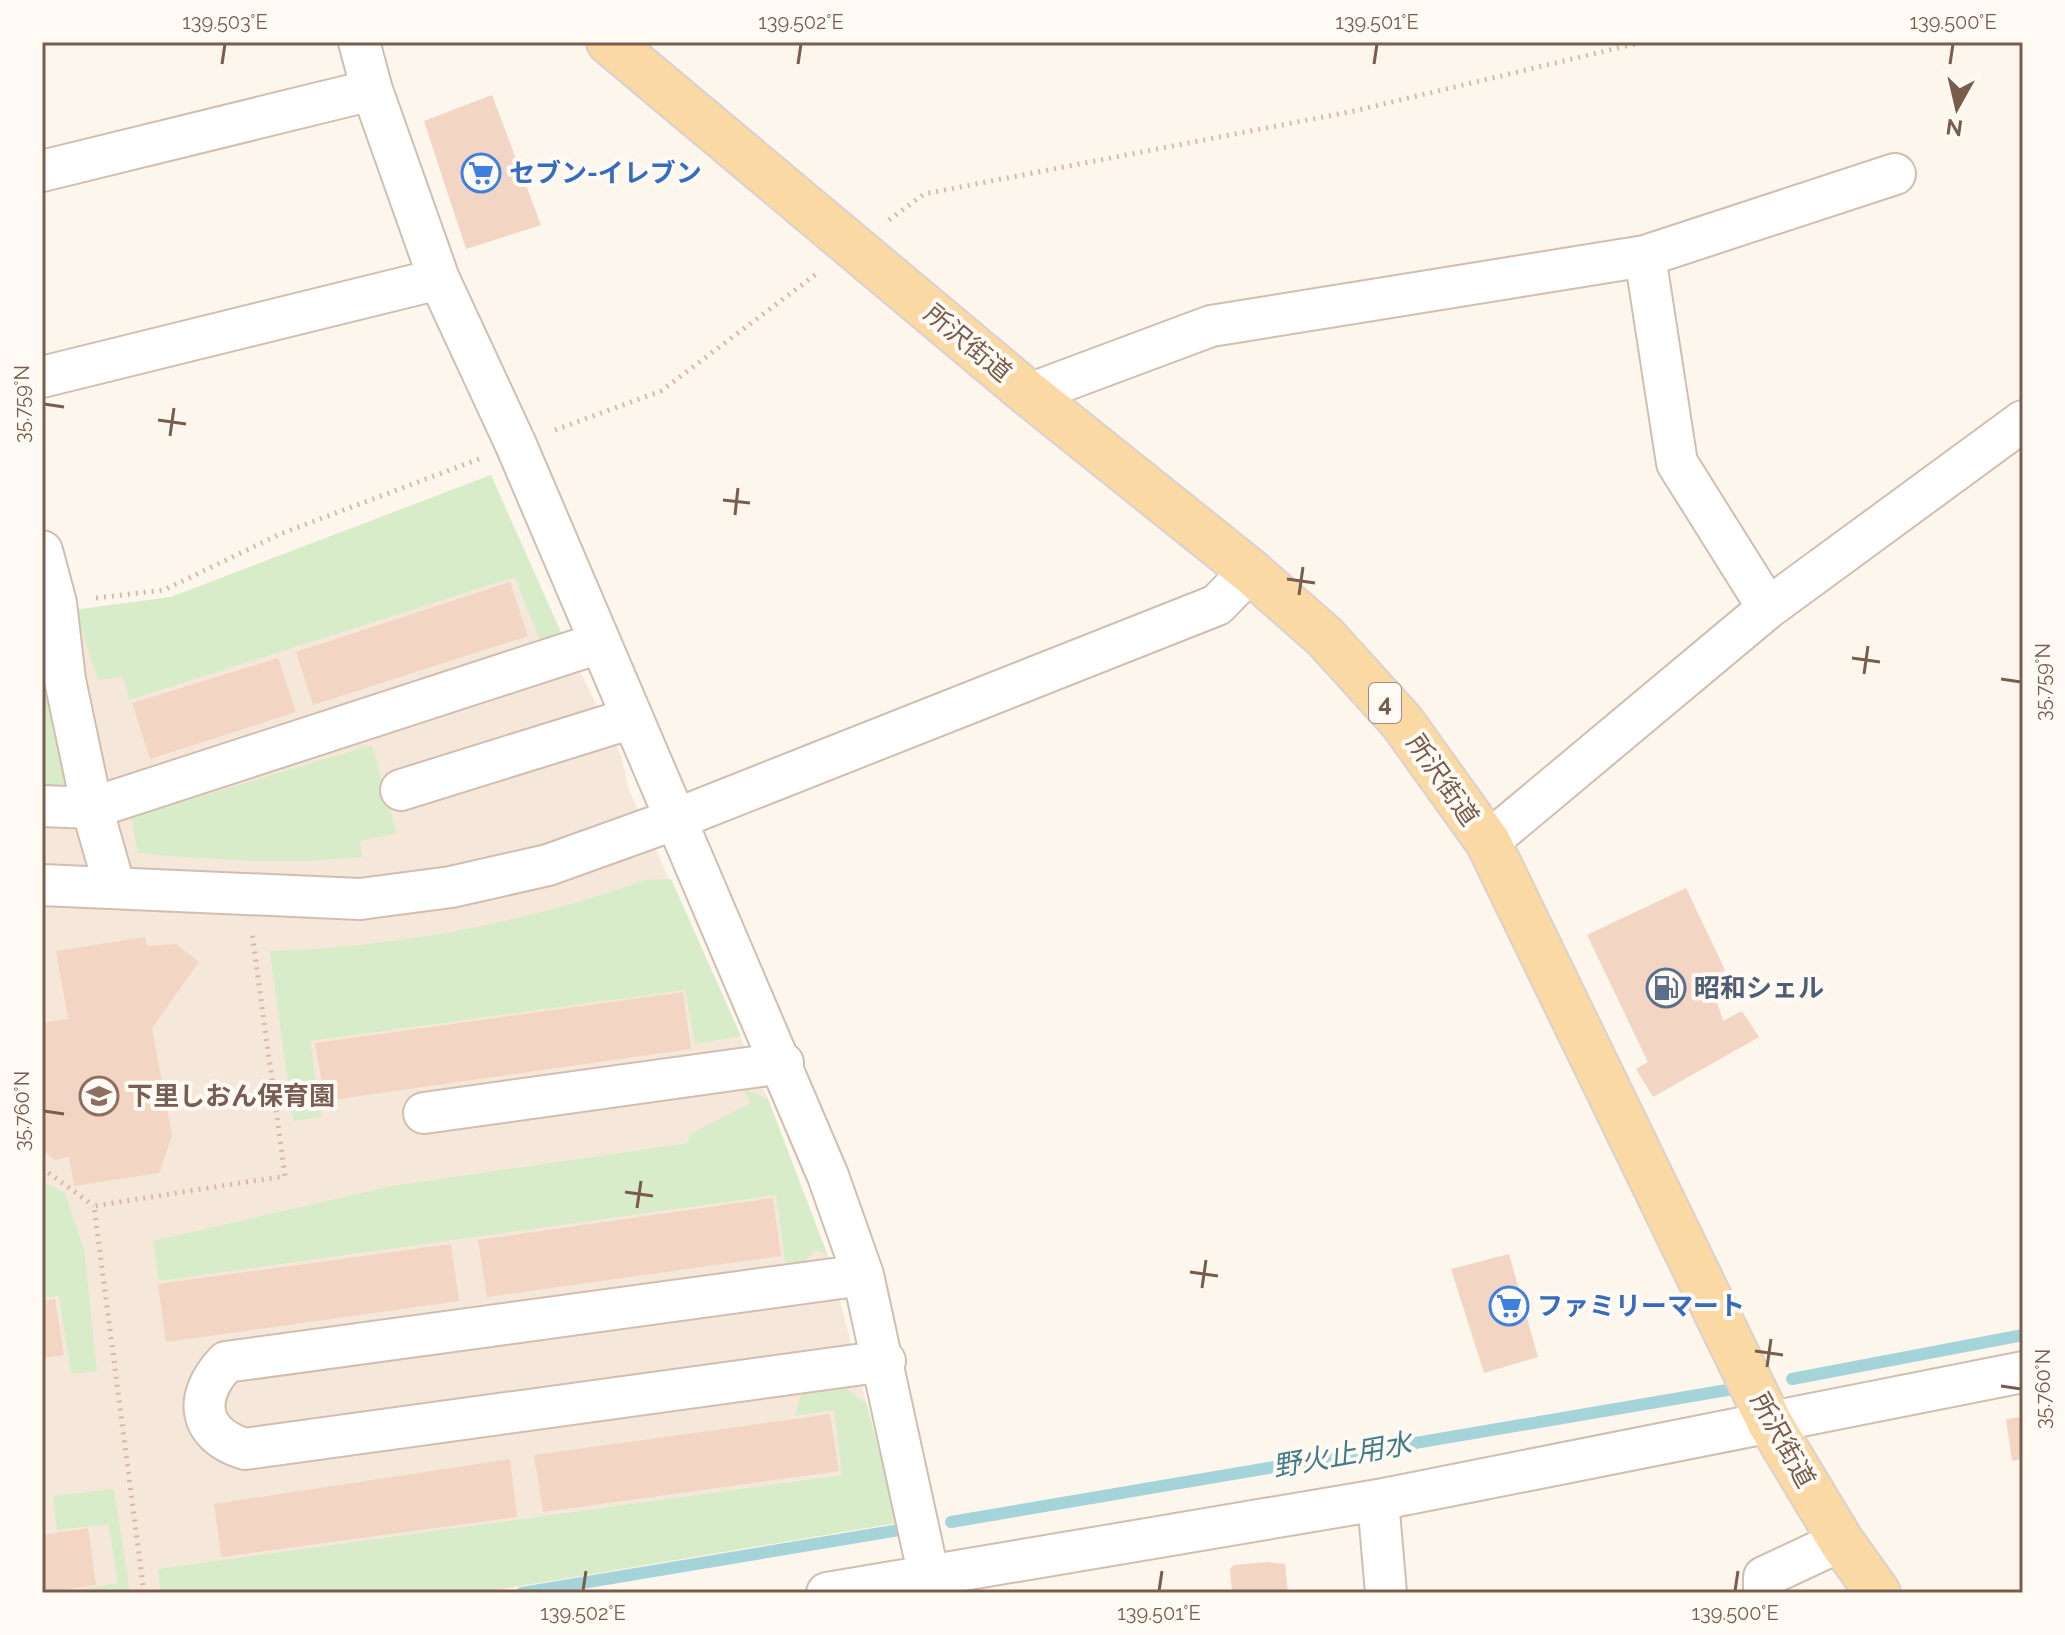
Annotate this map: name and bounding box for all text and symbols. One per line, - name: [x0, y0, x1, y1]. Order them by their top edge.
- text: 139.503°E: [182, 10, 268, 34]
- text: 139.502°E: [758, 10, 844, 34]
- text: 139.501°E: [1335, 10, 1419, 34]
- text: 139.500°E: [1909, 10, 1997, 34]
- north arrow: [1917, 68, 1997, 148]
- text: N: [1944, 114, 1964, 142]
- supermarket icon: セブン-イレブン: [460, 152, 502, 194]
- place label: セブン-イレブン: [509, 158, 702, 188]
- street label: 所沢街道: [919, 298, 1017, 388]
- text: 35.759°N: [10, 365, 34, 443]
- text: 35.759°N: [2031, 643, 2055, 721]
- road number: 4: [1369, 683, 1401, 723]
- street label: 所沢街道: [1401, 729, 1485, 831]
- fuel station icon: 昭和シェル: [1645, 967, 1687, 1009]
- place label: 昭和シェル: [1694, 973, 1824, 1003]
- text: 35.760°N: [10, 1071, 34, 1151]
- school or university icon: 下里しおん保育園: [78, 1075, 120, 1117]
- place label: 下里しおん保育園: [127, 1081, 335, 1111]
- supermarket icon: ファミリーマート: [1488, 1285, 1530, 1327]
- place label: ファミリーマート: [1537, 1291, 1745, 1321]
- text: 35.760°N: [2031, 1349, 2055, 1429]
- street label: 所沢街道: [1745, 1387, 1821, 1493]
- water label: 野火止用水: [1270, 1426, 1417, 1483]
- text: 139.502°E: [540, 1601, 626, 1625]
- text: 139.501°E: [1117, 1601, 1201, 1625]
- text: 139.500°E: [1691, 1601, 1779, 1625]

